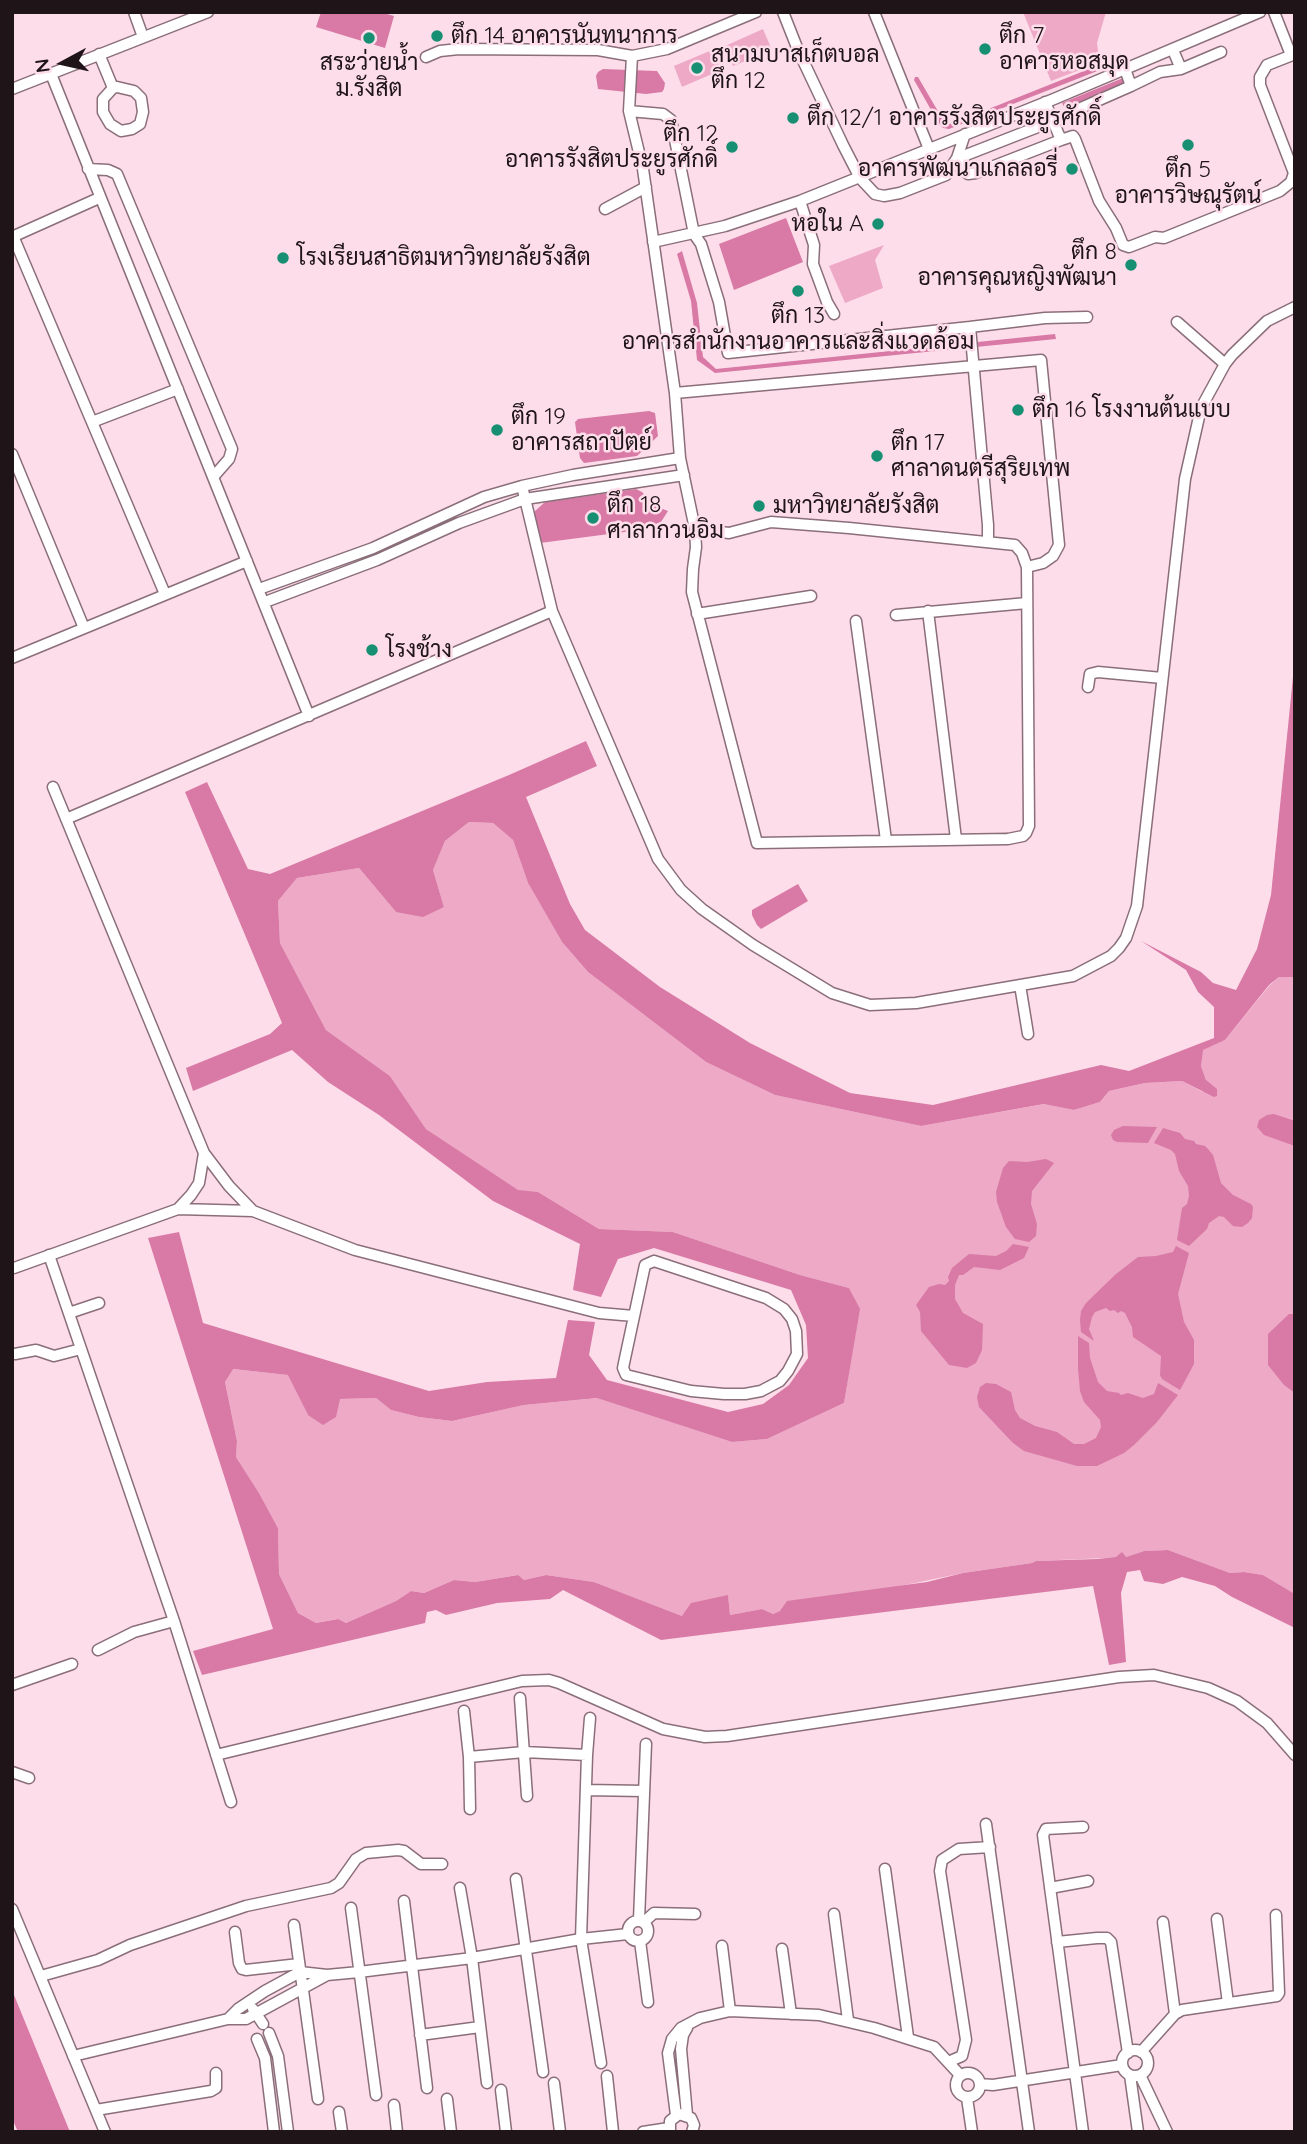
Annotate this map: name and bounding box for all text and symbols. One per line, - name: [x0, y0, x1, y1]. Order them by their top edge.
- place label: ตึก 14 อาคารนันทนาการ: [451, 22, 678, 50]
- place label: ตึก 7 อาคารหอสมุด: [999, 22, 1129, 76]
- north arrow: [28, 28, 98, 98]
- marker: ตึก 14 อาคารนันทนาการ: [429, 28, 445, 44]
- marker: สระว่ายน้ำ ม.รังสิต: [361, 30, 377, 46]
- place label: สนามบาสเก็ตบอล ตึก 12: [711, 41, 880, 95]
- marker: ตึก 7 อาคารหอสมุด: [977, 41, 993, 57]
- place label: สระว่ายน้ำ ม.รังสิต: [320, 49, 418, 103]
- text: N: [29, 57, 55, 75]
- marker: สนามบาสเก็ตบอล ตึก 12: [689, 60, 705, 76]
- place label: ตึก 12/1 อาคารรังสิตประยูรศักดิ์: [807, 104, 1102, 132]
- marker: ตึก 12/1 อาคารรังสิตประยูรศักดิ์: [785, 110, 801, 126]
- place label: ตึก 12 อาคารรังสิตประยูรศักดิ์: [505, 120, 718, 174]
- marker: ตึก 5 อาคารวิษณุรัตน์: [1180, 137, 1196, 153]
- marker: ตึก 12 อาคารรังสิตประยูรศักดิ์: [724, 139, 740, 155]
- place label: อาคารพัฒนาแกลลอรี่: [858, 155, 1058, 183]
- place label: ตึก 5 อาคารวิษณุรัตน์: [1114, 156, 1262, 210]
- marker: อาคารพัฒนาแกลลอรี่: [1064, 161, 1080, 177]
- place label: หอใน A: [791, 210, 864, 238]
- marker: หอใน A: [870, 216, 886, 232]
- place label: ตึก 8 อาคารคุณหญิงพัฒนา: [918, 238, 1117, 292]
- place label: โรงเรียนสาธิตมหาวิทยาลัยรังสิต: [297, 244, 591, 272]
- marker: โรงเรียนสาธิตมหาวิทยาลัยรังสิต: [275, 250, 291, 266]
- marker: ตึก 8 อาคารคุณหญิงพัฒนา: [1123, 257, 1139, 273]
- marker: ตึก 13 อาคารสำนักงานอาคารและสิ่งแวดล้อม: [790, 283, 806, 299]
- place label: ตึก 13 อาคารสำนักงานอาคารและสิ่งแวดล้อม: [622, 302, 974, 356]
- place label: ตึก 16 โรงงานต้นแบบ: [1032, 396, 1231, 424]
- marker: ตึก 16 โรงงานต้นแบบ: [1010, 402, 1026, 418]
- place label: ตึก 19 อาคารสถาปัตย์: [511, 403, 652, 457]
- marker: ตึก 19 อาคารสถาปัตย์: [489, 422, 505, 438]
- place label: ตึก 17 ศาลาดนตรีสุริยเทพ: [891, 429, 1070, 483]
- marker: ตึก 17 ศาลาดนตรีสุริยเทพ: [869, 448, 885, 464]
- place label: ตึก 18 ศาลากวนอิม: [607, 491, 724, 545]
- place label: มหาวิทยาลัยรังสิต: [773, 492, 939, 520]
- marker: มหาวิทยาลัยรังสิต: [751, 498, 767, 514]
- marker: ตึก 18 ศาลากวนอิม: [585, 510, 601, 526]
- place label: โรงช้าง: [386, 636, 452, 664]
- marker: โรงช้าง: [364, 642, 380, 658]

